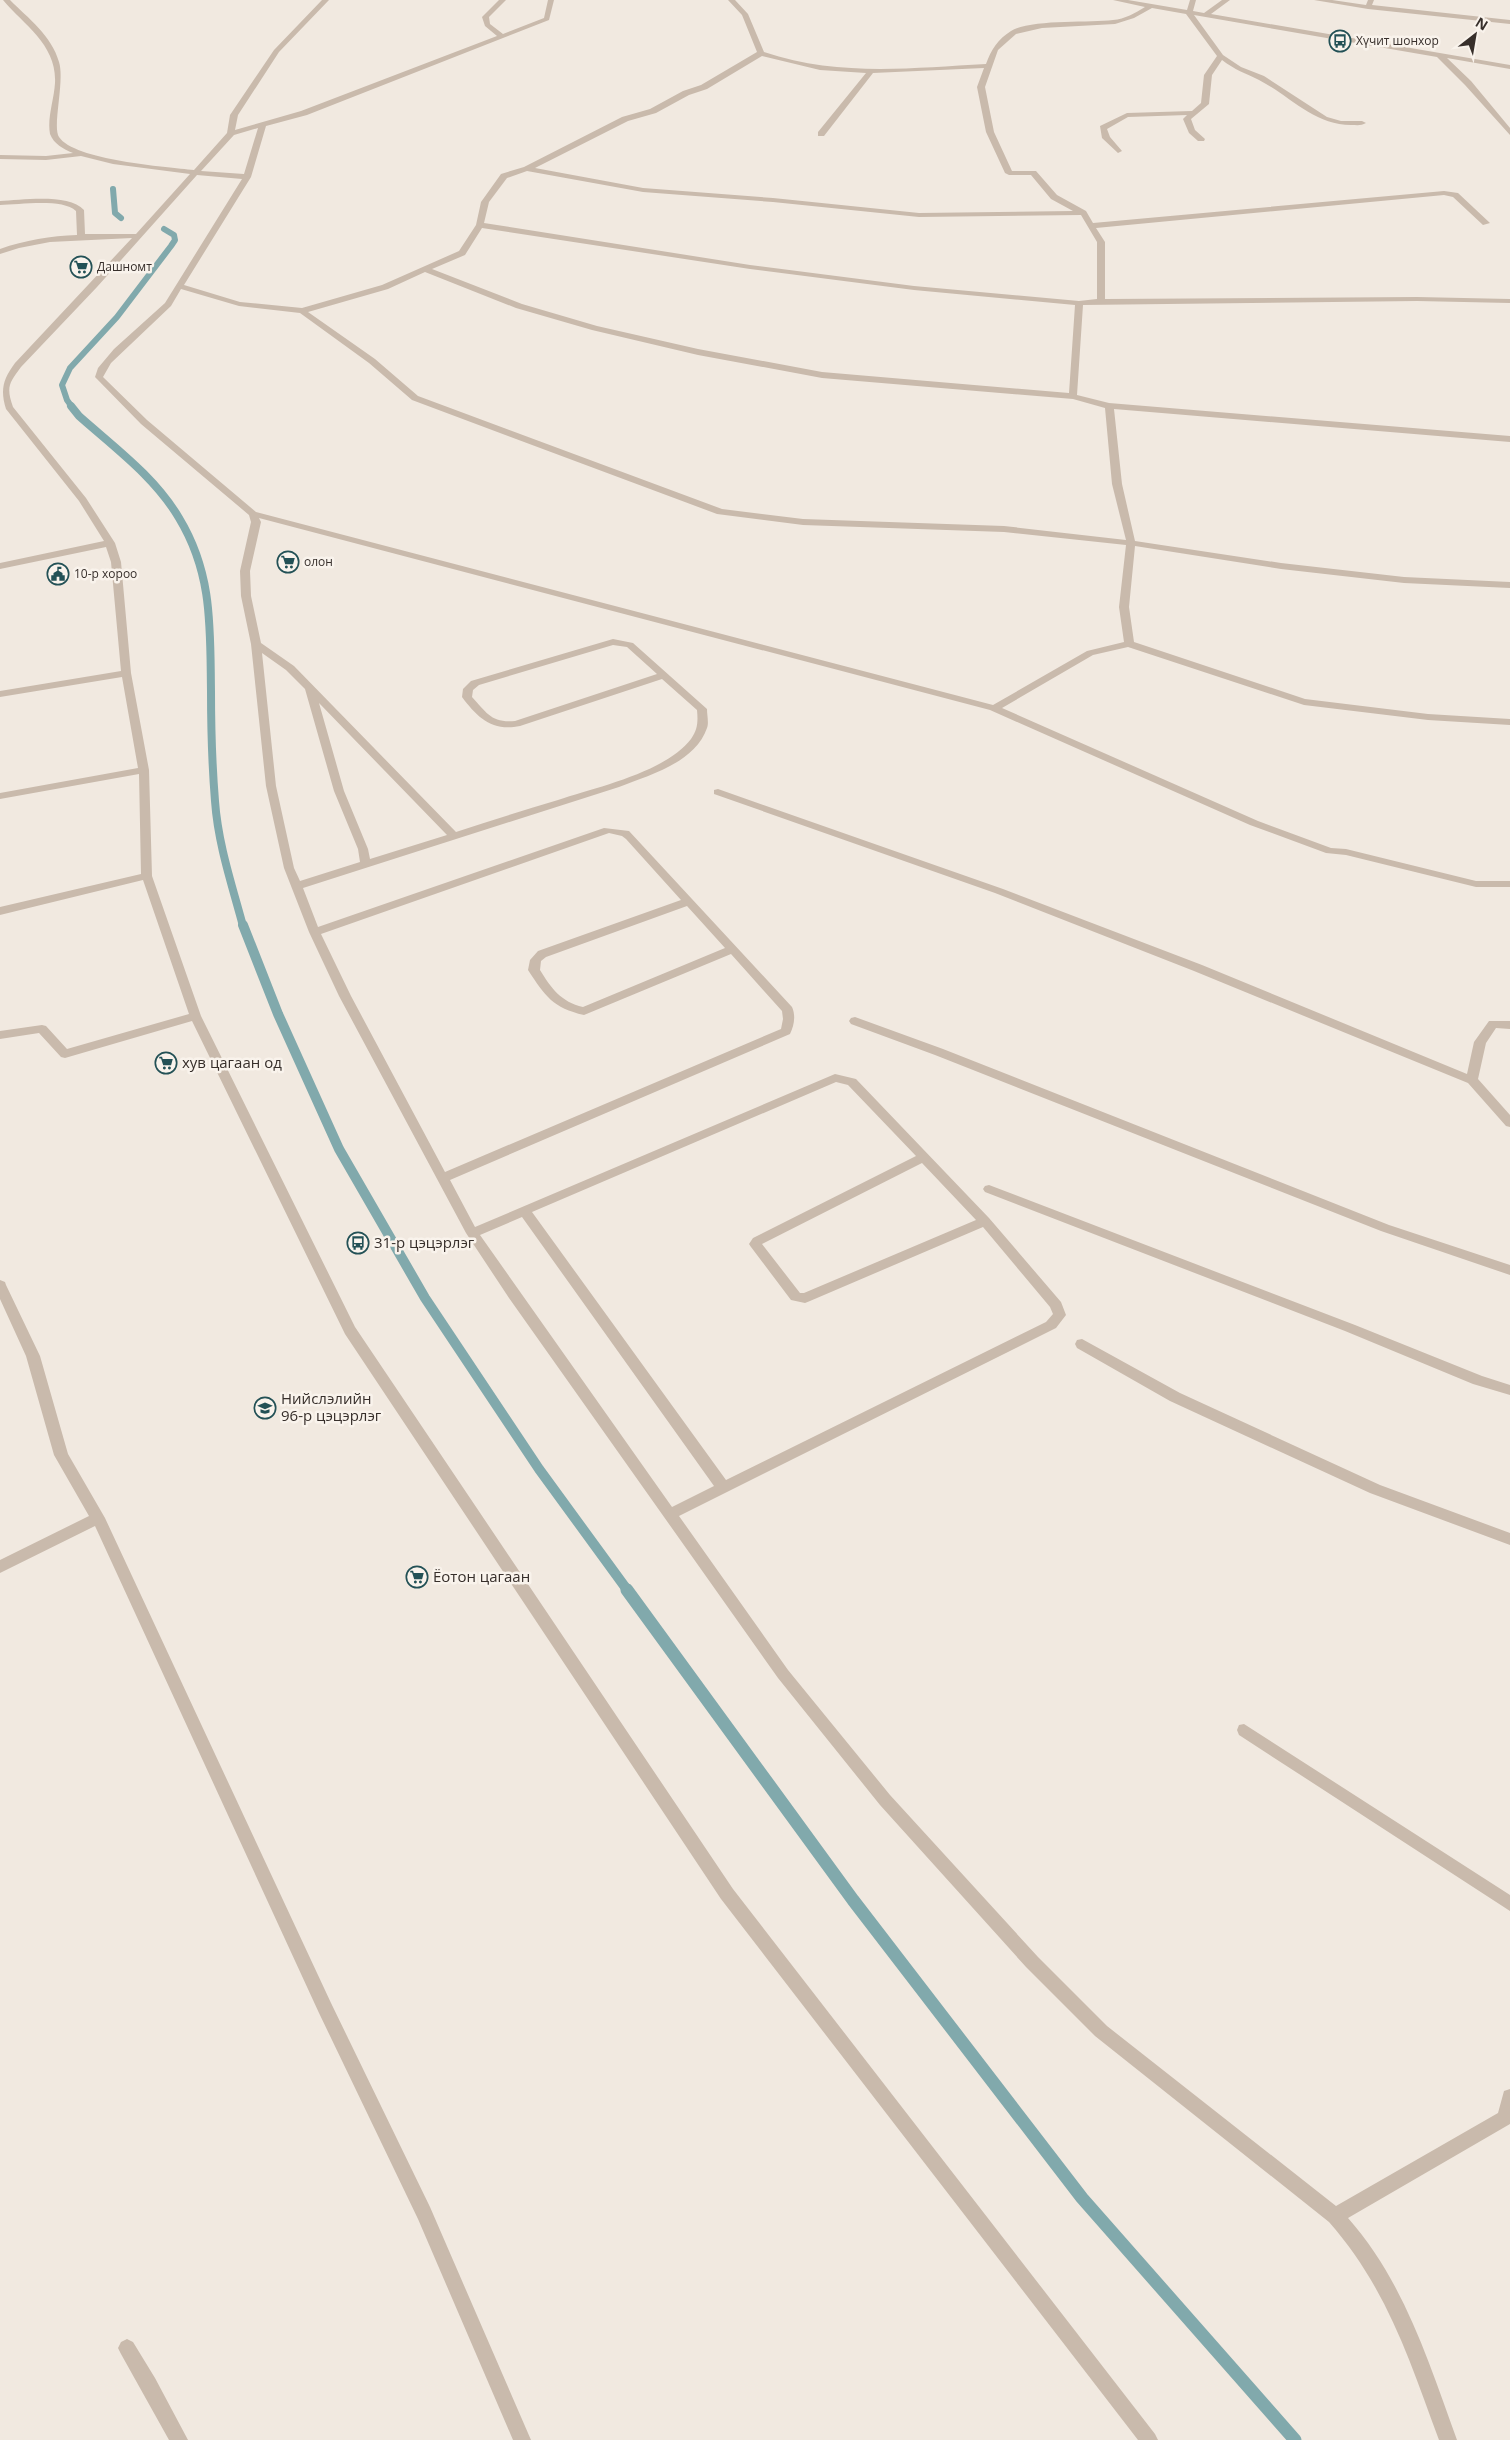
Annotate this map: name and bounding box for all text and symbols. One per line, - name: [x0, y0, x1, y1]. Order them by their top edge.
- north arrow: [1450, 10, 1500, 60]
- text: N: [1472, 12, 1492, 35]
- bus stop icon: Хүчит шонхор: [1328, 29, 1352, 53]
- place label: Хүчит шонхор: [1356, 32, 1439, 49]
- supermarket icon: Дашномт: [69, 255, 93, 279]
- place label: Дашномт: [97, 258, 152, 275]
- supermarket icon: олон: [276, 550, 300, 574]
- place label: олон: [304, 553, 333, 570]
- public building icon: 10-р хороо: [46, 562, 70, 586]
- place label: 10-р хороо: [74, 565, 137, 582]
- supermarket icon: хув цагаан од: [154, 1051, 178, 1075]
- place label: хув цагаан од: [182, 1052, 282, 1072]
- bus stop icon: 31-р цэцэрлэг: [346, 1231, 370, 1255]
- place label: 31-р цэцэрлэг: [374, 1232, 475, 1252]
- place label: Нийслэлийн 96-р цэцэрлэг: [281, 1388, 382, 1425]
- school or university icon: Нийслэлийн 96-р цэцэрлэг: [253, 1396, 277, 1420]
- supermarket icon: Ёотон цагаан: [405, 1565, 429, 1589]
- place label: Ёотон цагаан: [433, 1566, 530, 1586]

